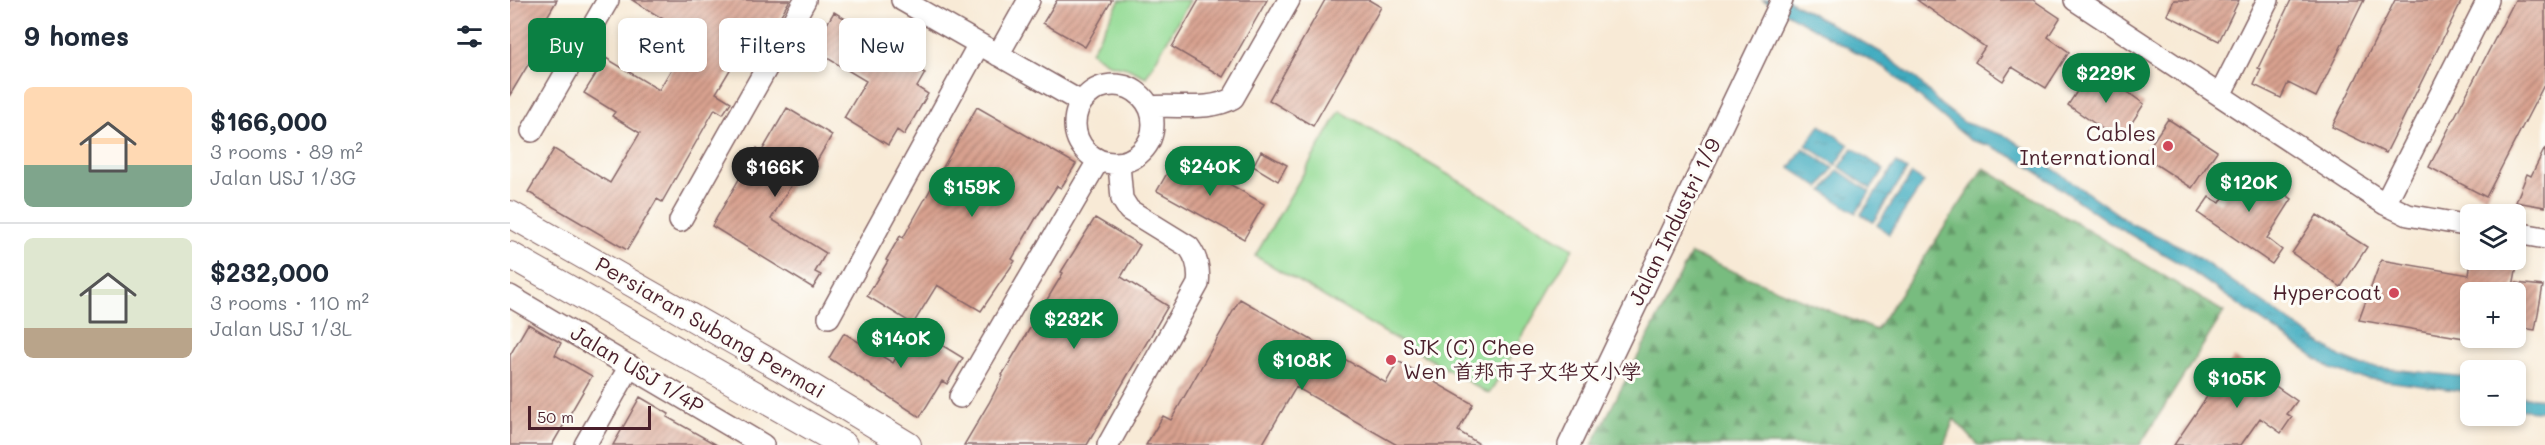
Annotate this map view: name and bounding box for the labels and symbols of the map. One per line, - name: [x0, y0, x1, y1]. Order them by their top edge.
- pin: $229K: [2064, 53, 2148, 104]
- place label: Cables International: [2020, 119, 2156, 170]
- street label: Jalan Industri 1/9: [1621, 133, 1726, 309]
- marker: Cables International: [2161, 139, 2175, 153]
- pin: $240K: [1168, 146, 1252, 197]
- pin: $166K: [733, 147, 817, 198]
- pin: $120K: [2207, 162, 2291, 213]
- pin: $159K: [930, 167, 1014, 218]
- street label: Persiaran Subang Permai: [591, 250, 831, 404]
- place label: Hypercoat: [2272, 278, 2382, 305]
- marker: Hypercoat: [2387, 286, 2401, 300]
- pin: $232K: [1032, 299, 1116, 350]
- street label: Jalan USJ 1/4P: [566, 318, 710, 419]
- pin: $140K: [859, 318, 943, 369]
- place label: SJK (C) Chee Wen 首邦市子文华文小学: [1403, 333, 1642, 384]
- pin: $108K: [1260, 340, 1344, 391]
- marker: SJK (C) Chee Wen 首邦市子文华文小学: [1384, 353, 1398, 367]
- pin: $105K: [2195, 358, 2279, 409]
- scale bar: [528, 403, 651, 430]

